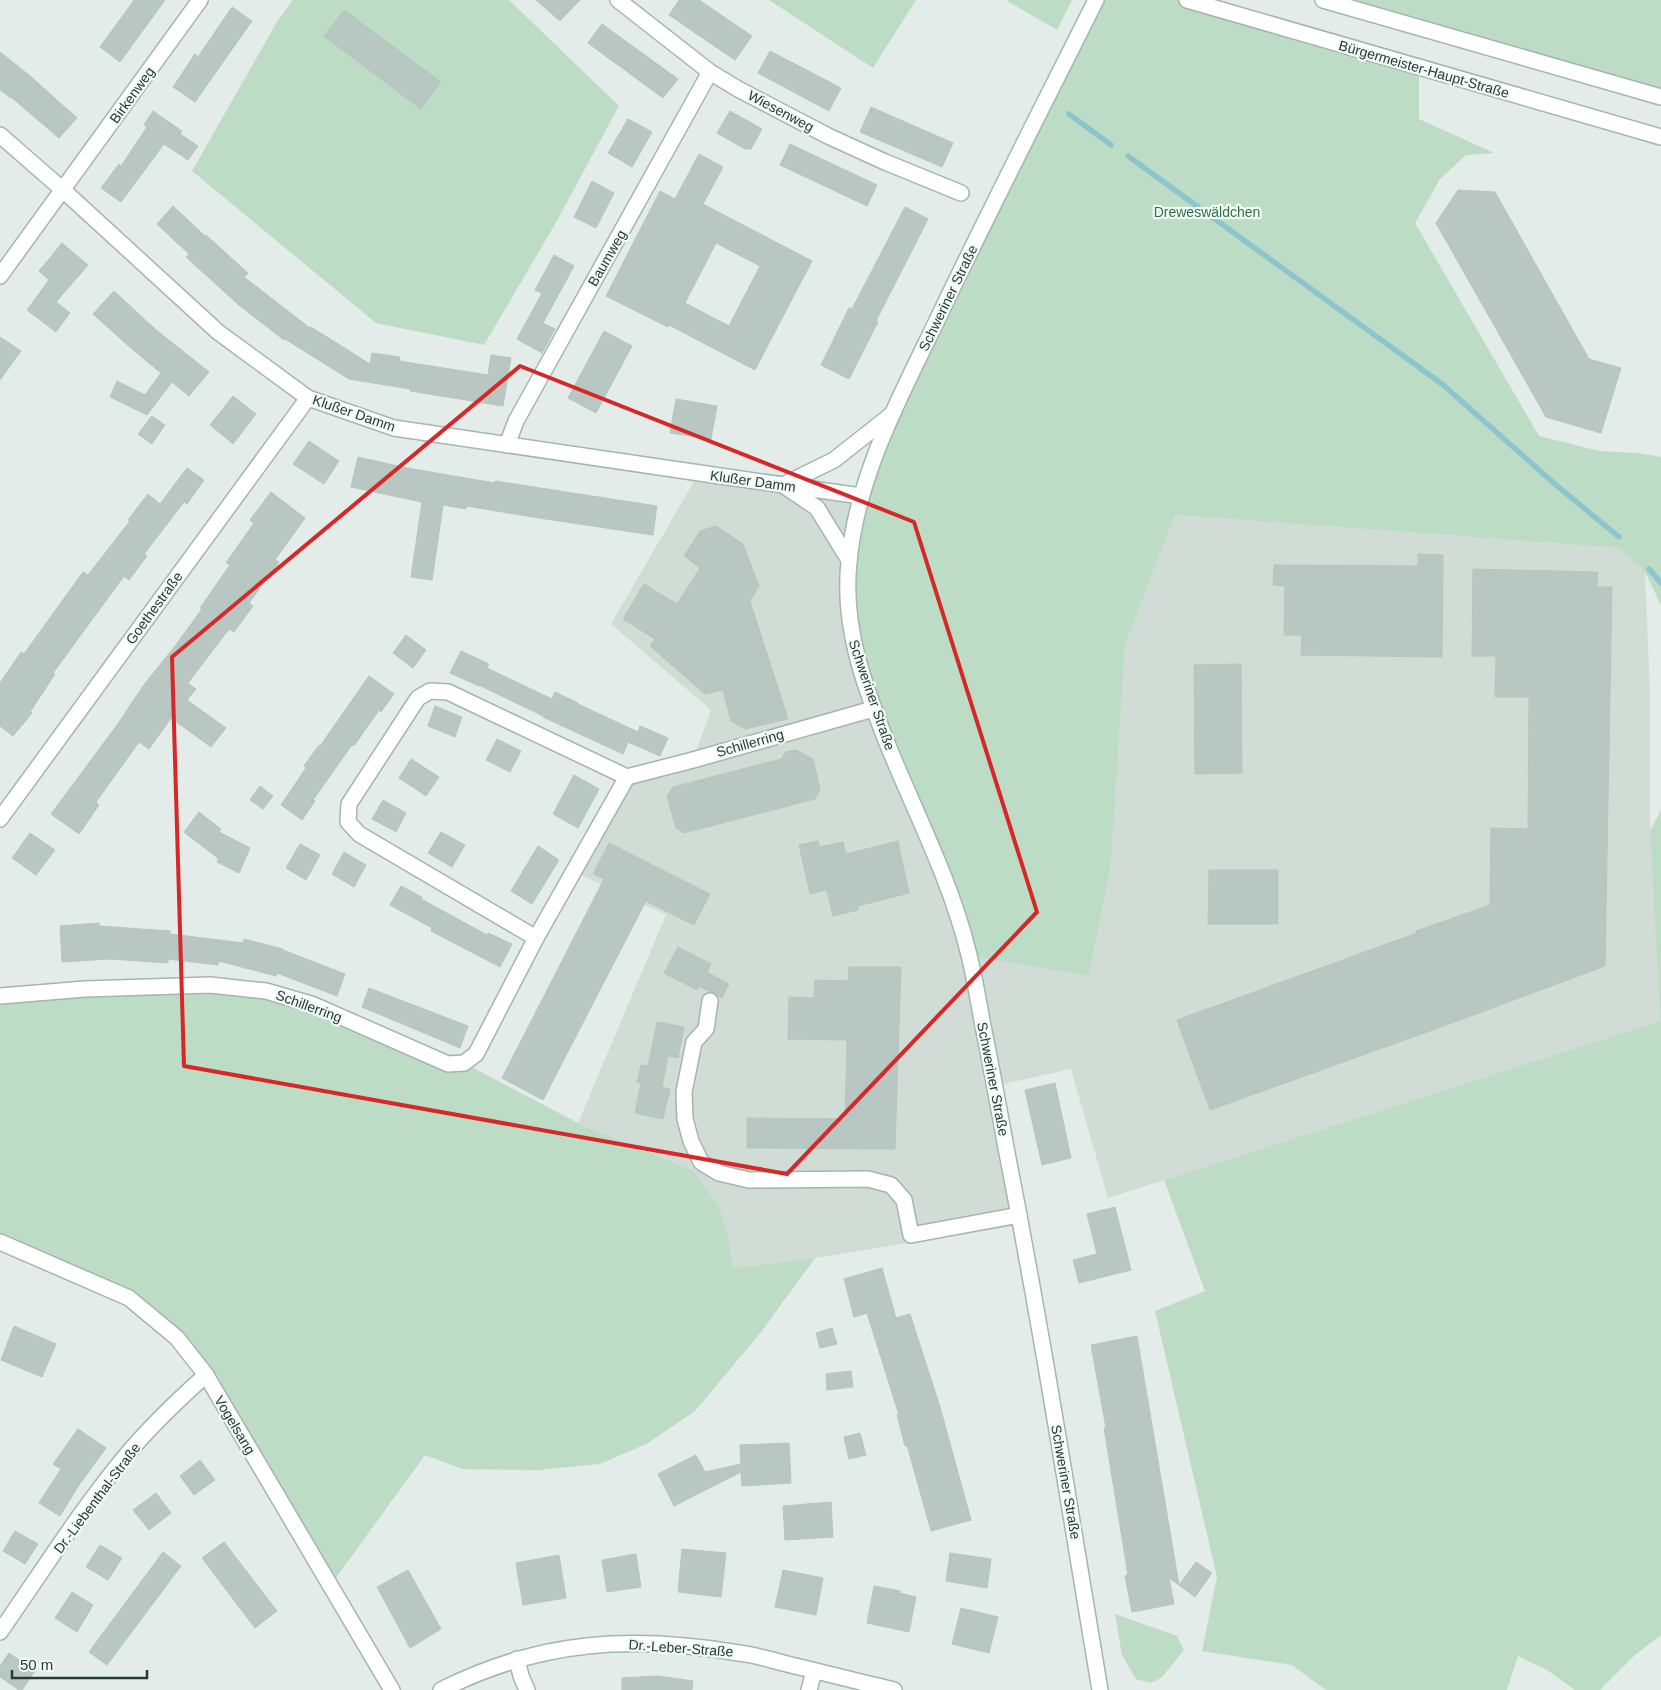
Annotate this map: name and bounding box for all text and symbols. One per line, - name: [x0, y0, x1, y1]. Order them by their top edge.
- street label: Bürgermeister-Haupt-Straße: [1337, 37, 1511, 101]
- street label: Birkenweg: [106, 64, 158, 126]
- street label: Wiesenweg: [745, 87, 817, 135]
- park label: Dreweswäldchen: [1154, 204, 1260, 220]
- street label: Baumweg: [585, 227, 629, 289]
- street label: Schweriner Straße: [915, 242, 981, 354]
- street label: Klußer Damm: [311, 391, 397, 435]
- street label: Klußer Damm: [709, 467, 797, 495]
- street label: Goethestraße: [122, 569, 186, 647]
- street label: Schweriner Straße: [846, 638, 899, 753]
- street label: Schillerring: [715, 726, 785, 760]
- street label: Schillerring: [274, 987, 344, 1025]
- street label: Schweriner Straße: [974, 1021, 1012, 1138]
- street label: Vogelsang: [211, 1393, 259, 1457]
- street label: Schweriner Straße: [1048, 1424, 1084, 1541]
- street label: Dr.-Liebenthal-Straße: [50, 1440, 144, 1556]
- street label: Dr.-Leber-Straße: [628, 1636, 734, 1660]
- scale bar: [12, 1648, 148, 1680]
- text: 50 m: [20, 1656, 53, 1673]

